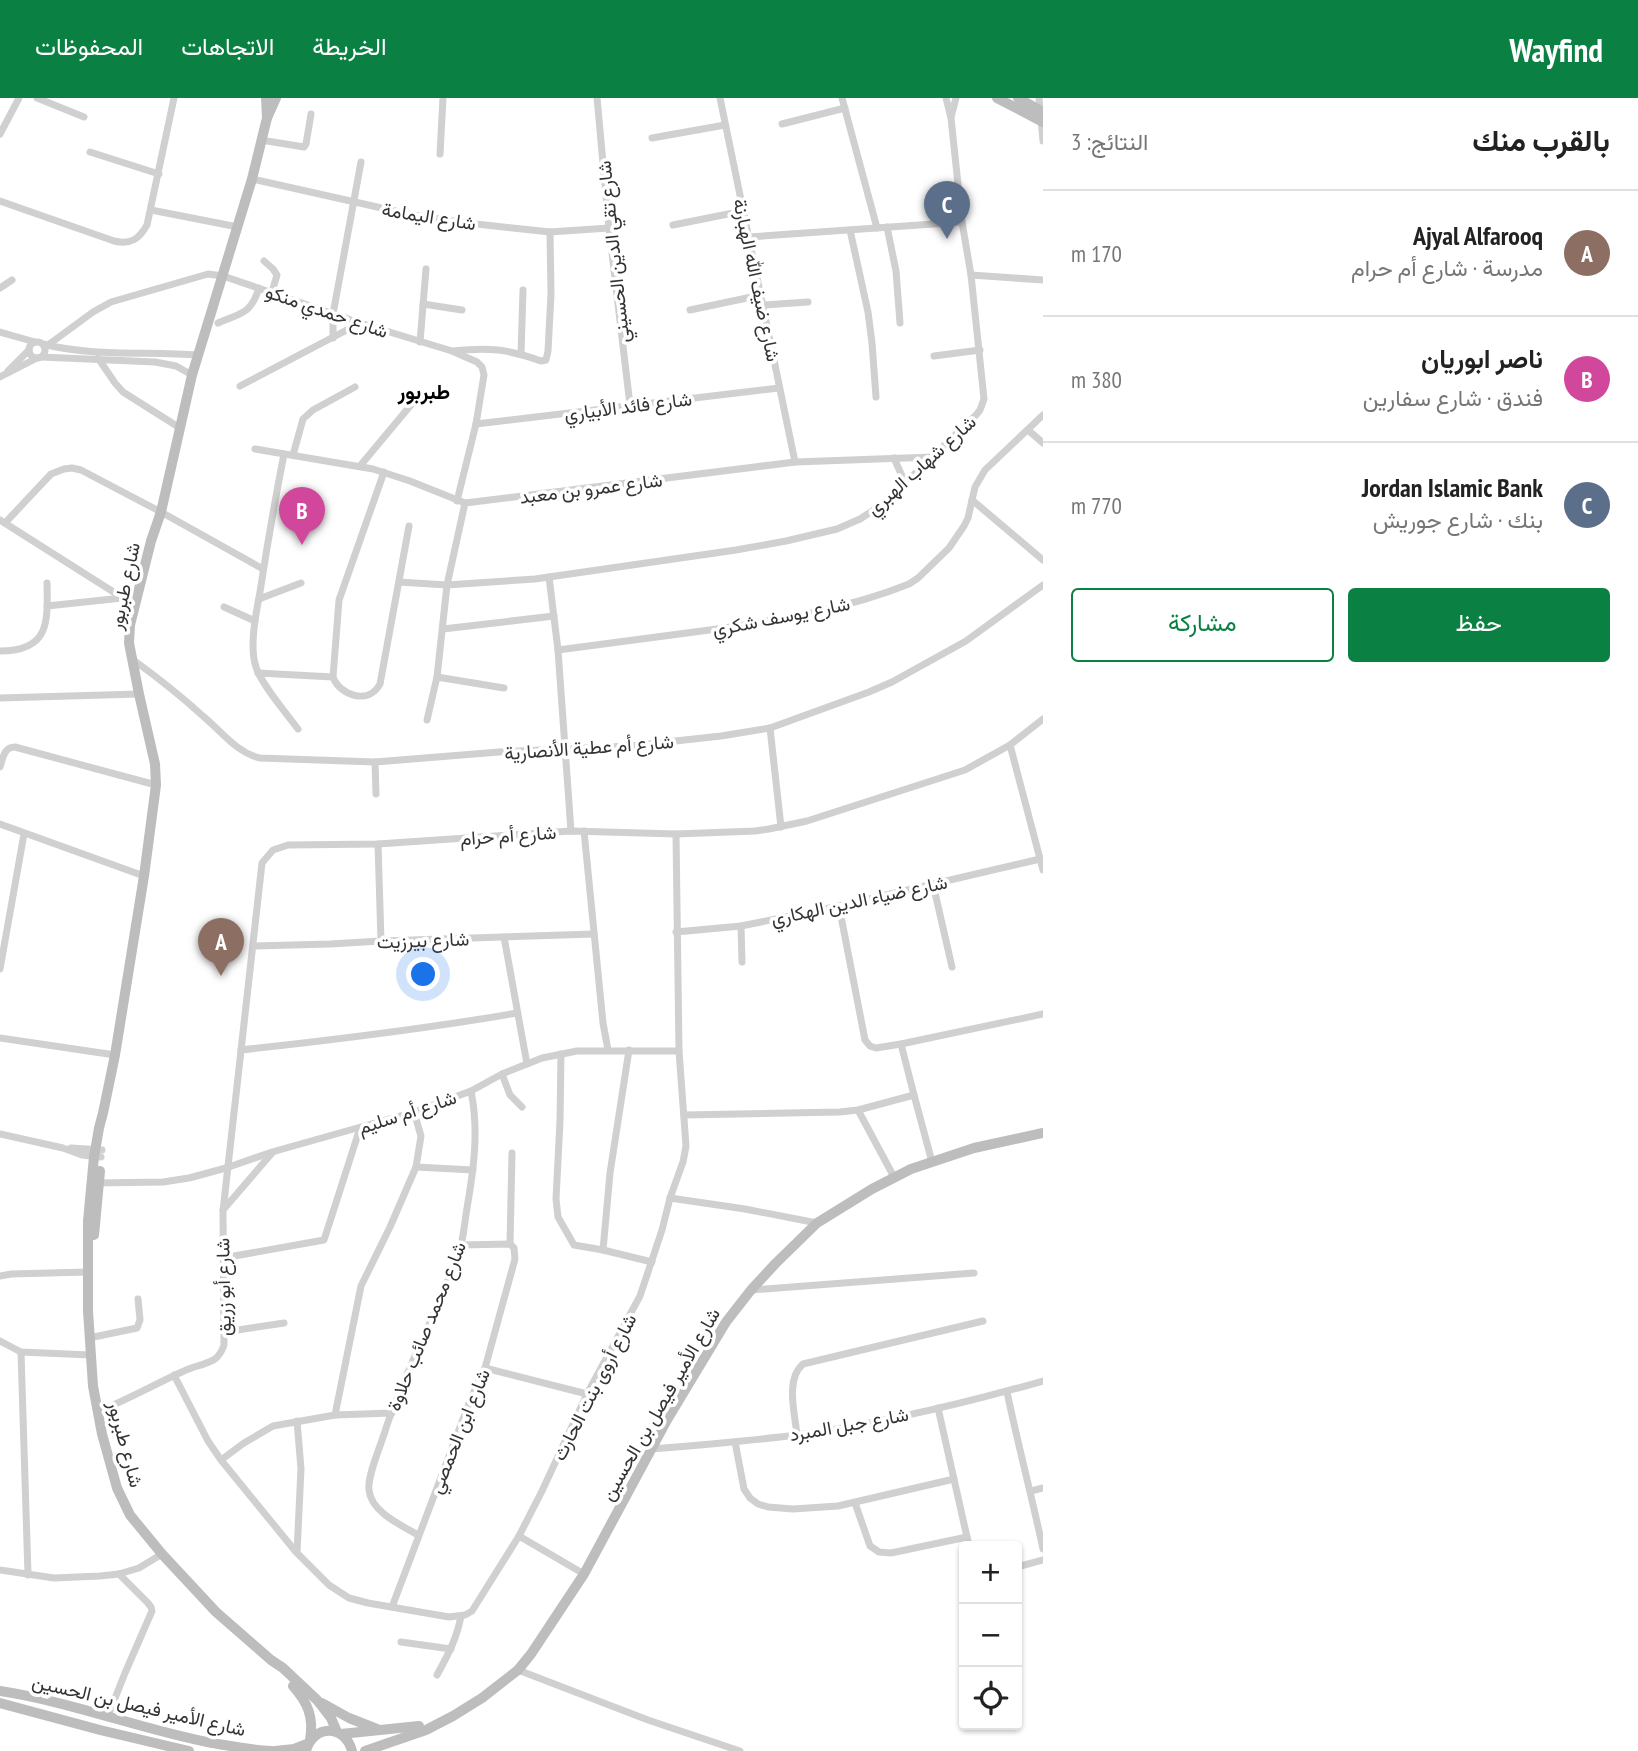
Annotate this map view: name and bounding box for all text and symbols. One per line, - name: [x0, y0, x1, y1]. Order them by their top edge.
- text: Wayfind: [1509, 28, 1603, 71]
- text: المحفوظات: [35, 31, 143, 62]
- text: الاتجاهات: [181, 31, 274, 62]
- text: الخريطة: [312, 31, 387, 62]
- text: بالقرب منك: [1472, 120, 1610, 159]
- text: النتائج: 3: [1071, 127, 1148, 156]
- street label: شارع تقي الدين الحسيني: [591, 159, 638, 344]
- pin: C: [924, 181, 970, 239]
- street label: شارع ضيف الله الهبارنة: [727, 196, 786, 364]
- street label: شارع اليمامة: [380, 197, 478, 236]
- text: Ajyal Alfarooq: [1413, 219, 1543, 252]
- text: 170 m: [1071, 239, 1122, 268]
- text: A: [1581, 239, 1593, 268]
- text: مدرسة · شارع أم حرام: [1351, 253, 1543, 282]
- street label: شارع حمدي منكو: [261, 279, 391, 347]
- text: ناصر ابوريان: [1421, 342, 1543, 375]
- text: 380 m: [1071, 365, 1122, 394]
- text: B: [1581, 365, 1593, 394]
- district label: طبربور: [397, 378, 450, 405]
- text: فندق · شارع سفارين: [1363, 383, 1543, 412]
- street label: شارع فائد الأبياري: [563, 386, 694, 430]
- street label: شارع شهاب الهبري: [861, 410, 983, 523]
- street label: شارع عمرو بن معبد: [518, 467, 664, 510]
- text: Jordan Islamic Bank: [1362, 471, 1543, 504]
- pin: B: [279, 487, 325, 545]
- text: 770 m: [1071, 491, 1122, 520]
- text: C: [1582, 491, 1592, 520]
- text: بنك · شارع جوريش: [1373, 505, 1543, 534]
- street label: شارع طبربور: [103, 540, 146, 633]
- button: مشاركة: [1071, 588, 1334, 662]
- button: حفظ: [1348, 588, 1610, 662]
- street label: شارع يوسف شكري: [710, 591, 853, 645]
- street label: شارع أم عطية الأنصارية: [504, 729, 675, 766]
- street label: شارع أم حرام: [459, 820, 557, 851]
- street label: شارع ضياء الدين الهكاري: [769, 870, 950, 934]
- pin: A: [198, 918, 244, 976]
- street label: شارع بيرزيت: [376, 926, 470, 955]
- your location: [406, 957, 440, 991]
- street label: شارع أم سليم: [355, 1085, 460, 1140]
- street label: شارع أبو زريق: [210, 1238, 237, 1336]
- street label: شارع محمد صائب حلاوة: [381, 1238, 472, 1414]
- street label: شارع الأمير فيصل بن الحسين: [595, 1303, 726, 1505]
- street label: شارع أروى بنت الحارث: [547, 1309, 642, 1465]
- street label: شارع ابن الحمصي: [423, 1365, 499, 1498]
- street label: شارع طبربور: [102, 1397, 149, 1490]
- street label: شارع جبل المبرد: [788, 1402, 911, 1447]
- map controls: [959, 1541, 1022, 1730]
- button: +: [959, 1541, 1022, 1604]
- button: −: [959, 1604, 1022, 1667]
- button: locate: [959, 1667, 1022, 1730]
- street label: شارع الأمير فيصل بن الحسين: [30, 1669, 248, 1742]

